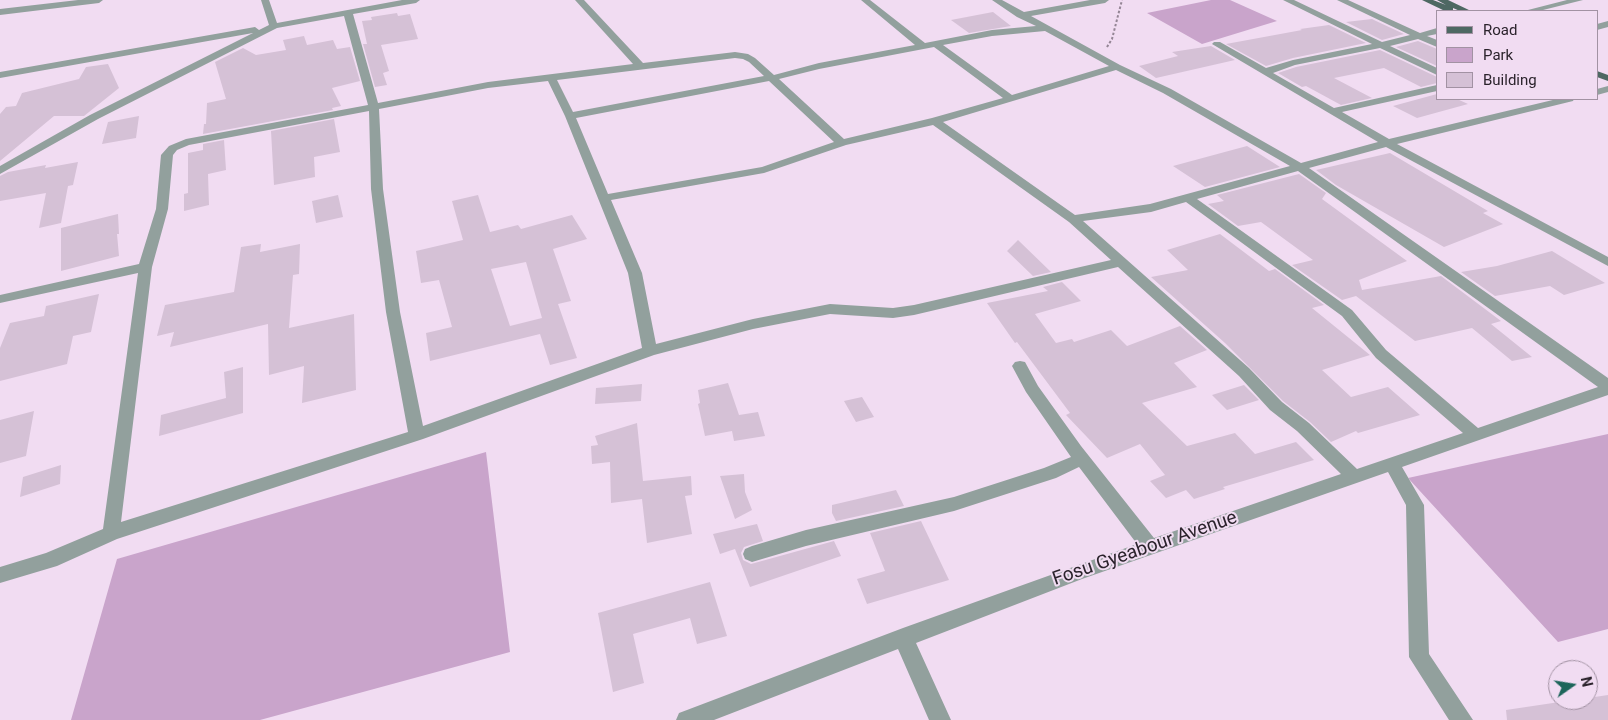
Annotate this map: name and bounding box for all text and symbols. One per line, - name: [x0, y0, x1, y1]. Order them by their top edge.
- legend: [1436, 10, 1598, 100]
- text: Road: [1483, 21, 1517, 39]
- text: Park: [1483, 46, 1513, 64]
- text: Building: [1483, 71, 1537, 89]
- street label: Fosu Gyeabour Avenue: [1050, 507, 1240, 591]
- north arrow: [1548, 660, 1598, 710]
- text: N: [1578, 675, 1596, 688]

